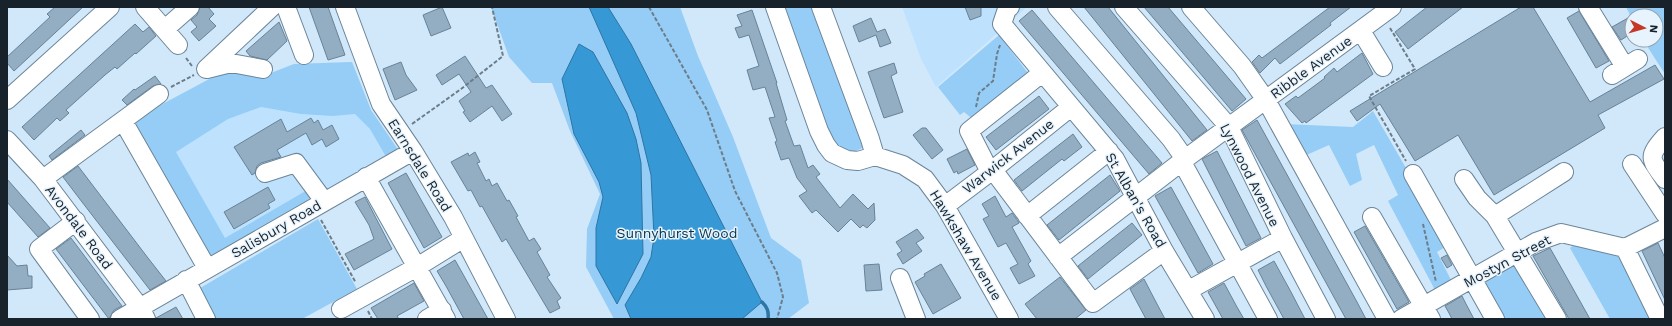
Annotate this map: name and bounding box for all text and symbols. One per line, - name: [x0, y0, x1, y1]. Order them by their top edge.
- north arrow: [1624, 8, 1664, 48]
- text: N: [1647, 24, 1660, 34]
- street label: Ribble Avenue: [1267, 32, 1355, 102]
- street label: Warwick Avenue: [959, 115, 1057, 197]
- street label: Earnsdale Road: [385, 116, 455, 214]
- street label: Lynwood Avenue: [1217, 121, 1283, 229]
- street label: St Alban's Road: [1102, 150, 1170, 250]
- street label: Avondale Road: [42, 182, 116, 272]
- street label: Hawkshaw Avenue: [927, 187, 1005, 303]
- street label: Salisbury Road: [228, 197, 324, 261]
- park label: Sunnyhurst Wood: [617, 225, 737, 241]
- street label: Mostyn Street: [1461, 231, 1553, 291]

